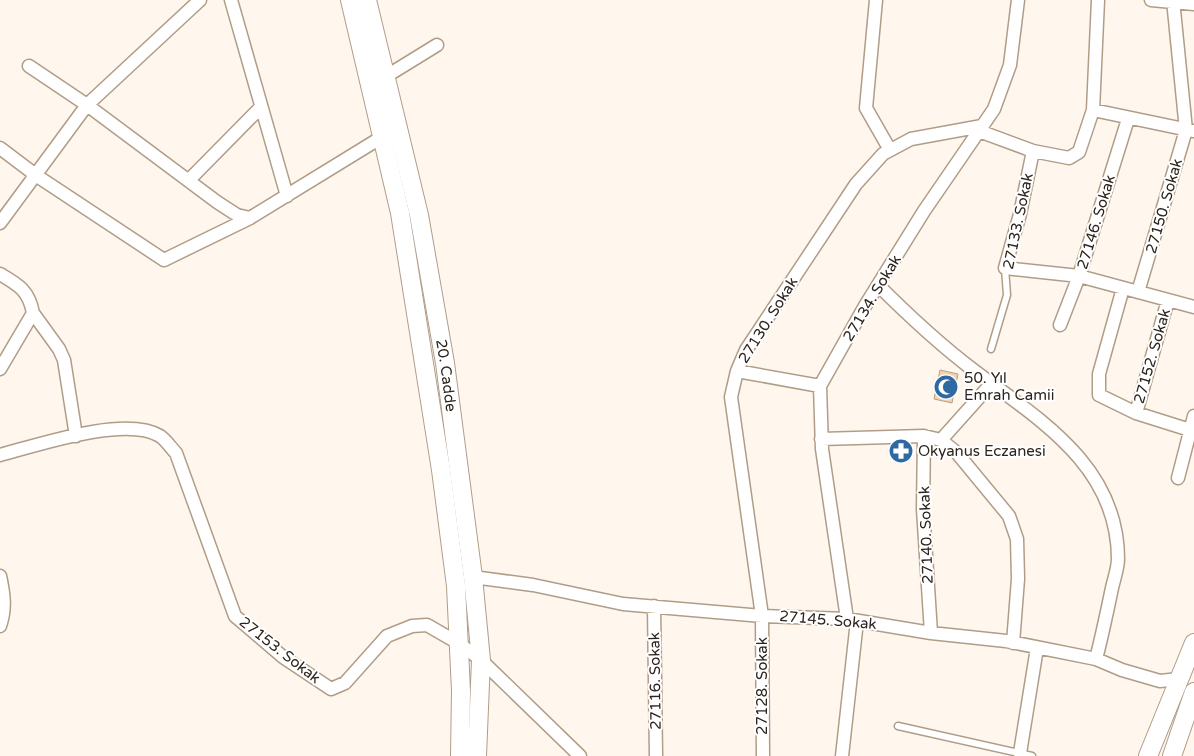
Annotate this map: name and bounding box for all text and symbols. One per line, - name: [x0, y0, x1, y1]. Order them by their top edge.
- street label: 27150. Sokak: [1142, 156, 1186, 256]
- street label: 27133. Sokak: [999, 171, 1037, 271]
- street label: 27146. Sokak: [1073, 173, 1119, 271]
- street label: 27134. Sokak: [839, 251, 905, 345]
- street label: 27130. Sokak: [734, 274, 802, 366]
- street label: 27152. Sokak: [1130, 306, 1174, 406]
- street label: 20. Cadde: [432, 338, 460, 413]
- place label: 50. Yıl Emrah Camii: [964, 369, 1055, 404]
- mosque icon: 50. Yıl Emrah Camii: [933, 374, 959, 400]
- pharmacy icon: Okyanus Eczanesi: [888, 438, 914, 464]
- place label: Okyanus Eczanesi: [918, 442, 1046, 460]
- street label: 27140. Sokak: [915, 486, 937, 584]
- street label: 27145. Sokak: [779, 607, 877, 633]
- street label: 27153. Sokak: [236, 613, 324, 687]
- street label: 27116. Sokak: [645, 632, 665, 730]
- street label: 27128. Sokak: [753, 637, 771, 735]

